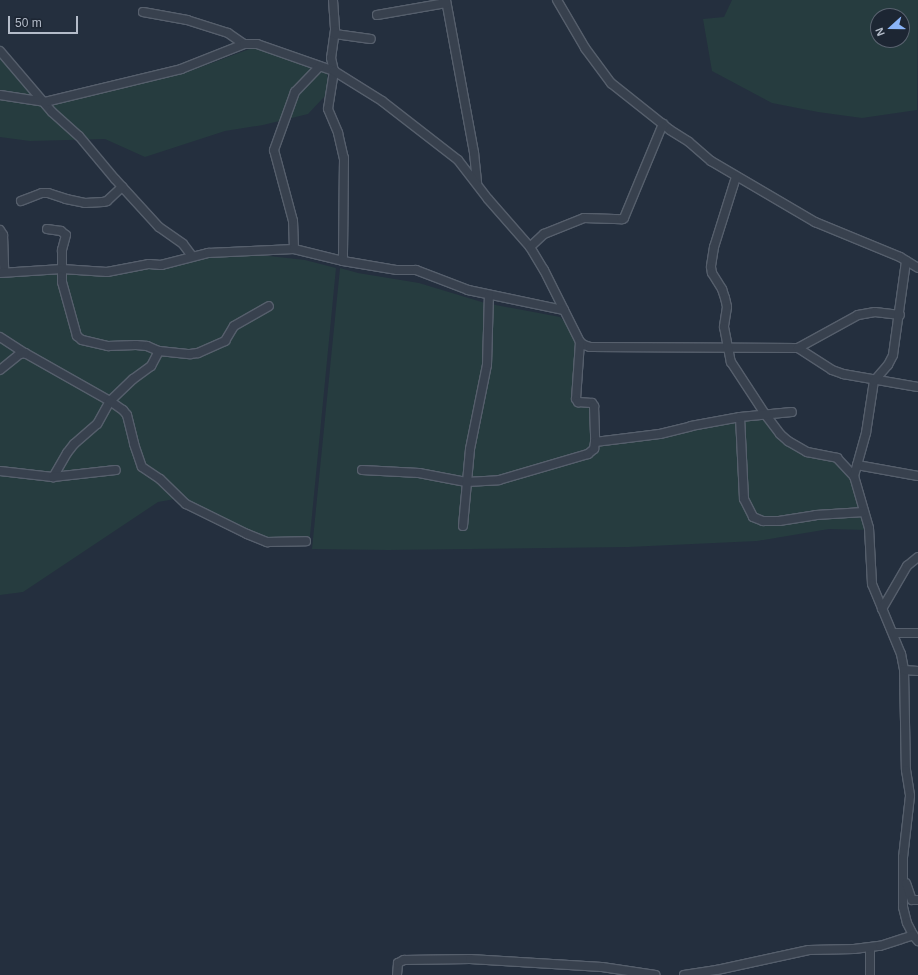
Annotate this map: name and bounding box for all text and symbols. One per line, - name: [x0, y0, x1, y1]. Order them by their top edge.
- scale bar: [10, 8, 80, 34]
- north arrow: [870, 8, 910, 48]
- text: 50 m: [15, 16, 42, 30]
- text: N: [873, 26, 887, 38]

